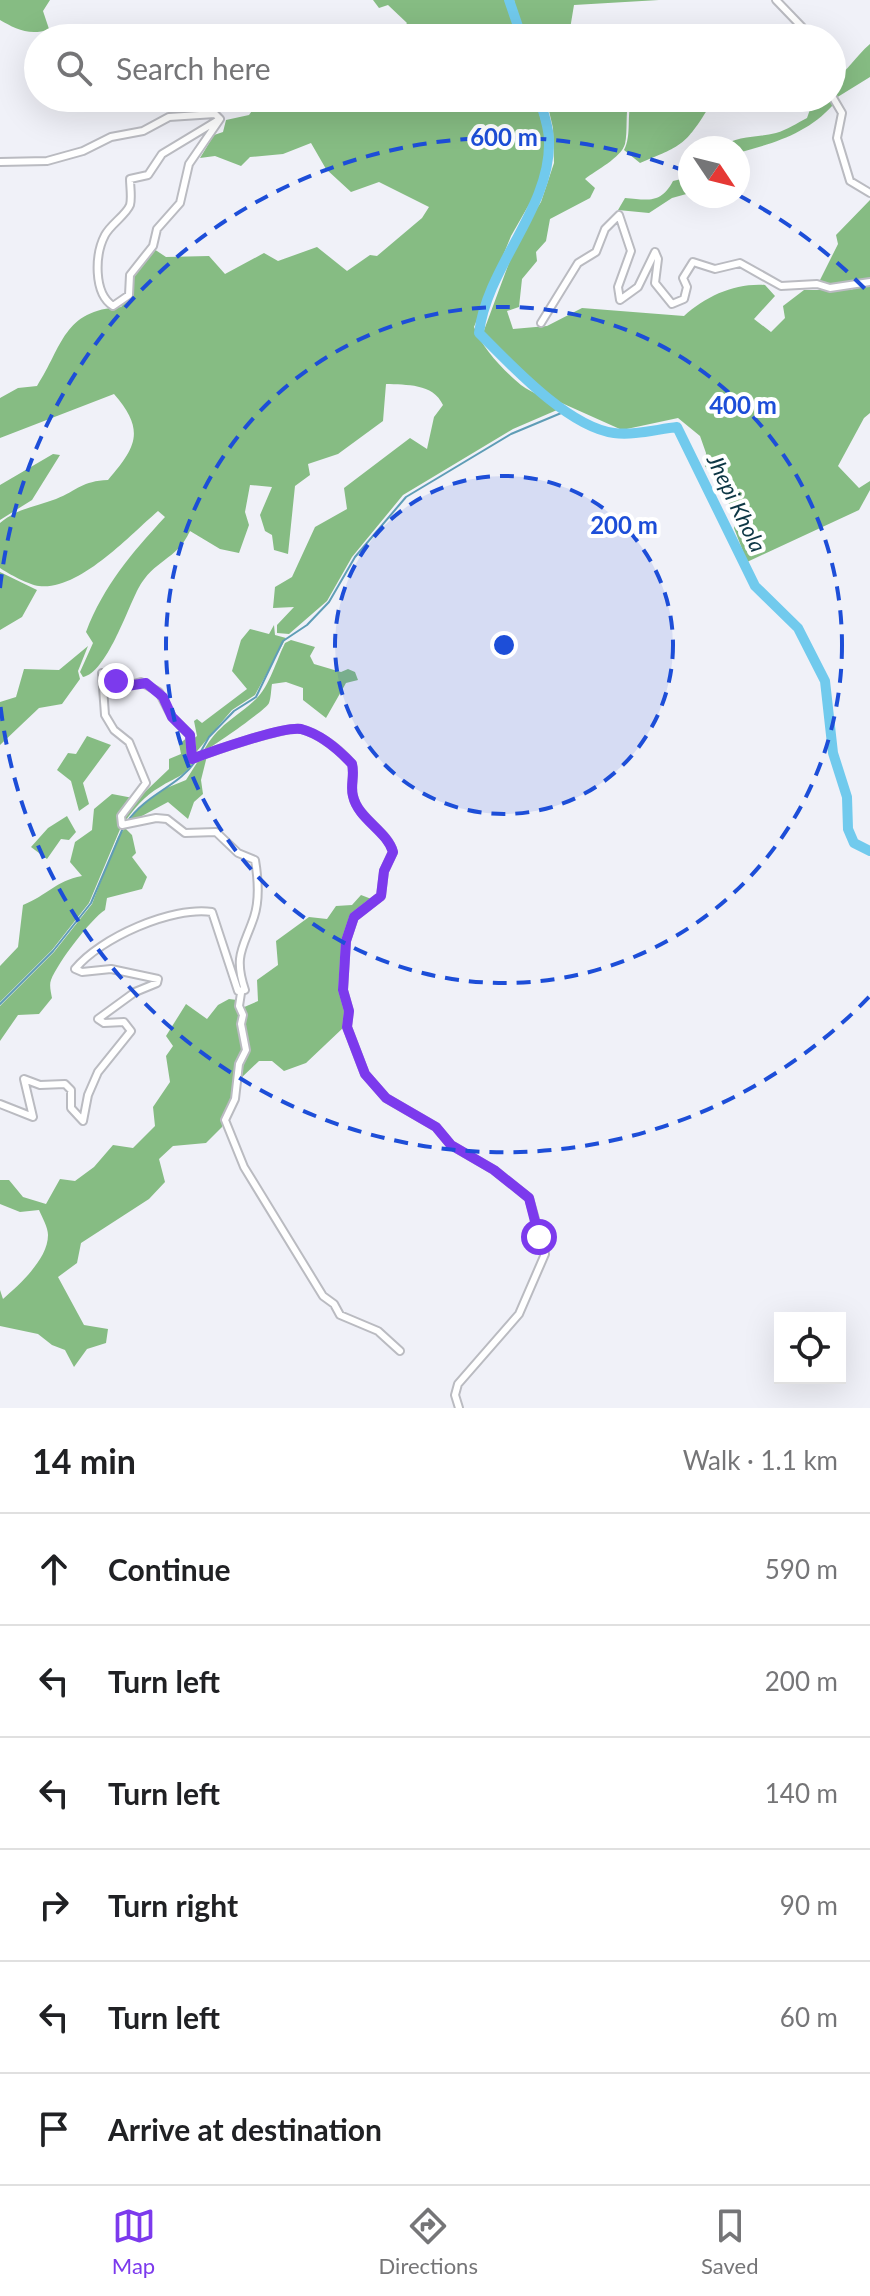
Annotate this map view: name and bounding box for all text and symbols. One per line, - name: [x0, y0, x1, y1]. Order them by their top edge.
- search box: [24, 24, 846, 112]
- icon: search: [52, 46, 96, 90]
- text: Search here: [116, 50, 271, 86]
- text: 600 m: [470, 122, 538, 151]
- north arrow: [678, 136, 750, 208]
- text: 400 m: [709, 390, 777, 419]
- water label: Jhepi Khola: [701, 449, 772, 556]
- text: 200 m: [590, 510, 658, 539]
- centre of rings: [490, 631, 518, 659]
- route end: [98, 663, 134, 699]
- route start: [521, 1219, 557, 1255]
- map controls: [774, 1312, 846, 1384]
- button: locate: [774, 1312, 846, 1384]
- text: 14 min: [32, 1440, 136, 1481]
- text: Walk · 1.1 km: [683, 1444, 838, 1476]
- icon: ahead: [32, 1547, 76, 1591]
- text: Continue: [108, 1551, 231, 1587]
- text: 590 m: [765, 1553, 838, 1585]
- icon: left: [32, 1659, 76, 1703]
- text: Turn left: [108, 1663, 220, 1699]
- text: 200 m: [765, 1665, 838, 1697]
- icon: left: [32, 1771, 76, 1815]
- text: Turn left: [108, 1775, 220, 1811]
- text: 140 m: [765, 1777, 838, 1809]
- icon: right: [32, 1883, 76, 1927]
- text: Turn right: [108, 1887, 238, 1923]
- text: 90 m: [780, 1889, 838, 1921]
- icon: left: [32, 1995, 76, 2039]
- text: Turn left: [108, 1999, 220, 2035]
- text: 60 m: [780, 2001, 838, 2033]
- icon: arrive: [32, 2107, 76, 2151]
- text: Arrive at destination: [108, 2111, 382, 2147]
- tab: Map: [112, 2204, 156, 2279]
- tab: Directions: [379, 2204, 478, 2279]
- tab: Saved: [701, 2204, 758, 2279]

